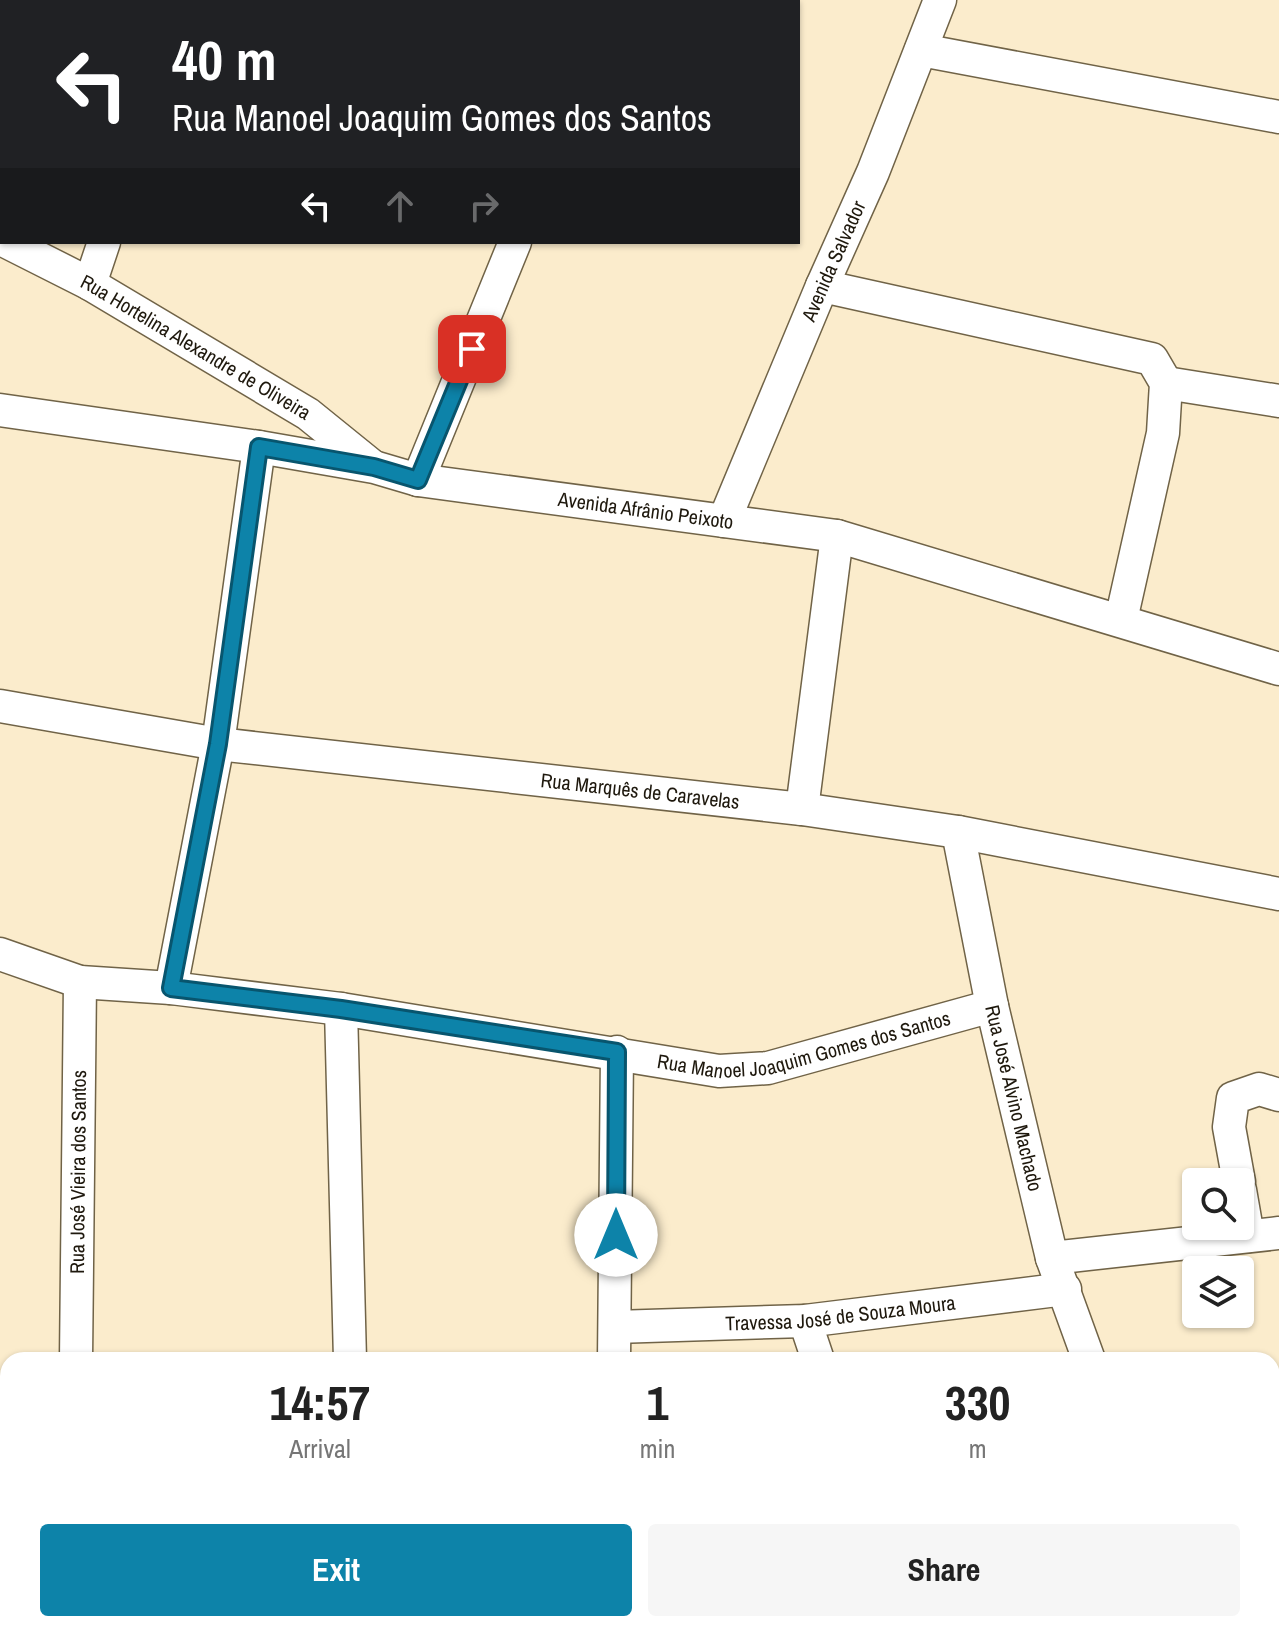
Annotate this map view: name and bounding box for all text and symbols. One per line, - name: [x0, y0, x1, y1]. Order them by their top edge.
- text: 40 m: [172, 22, 277, 97]
- icon: left: [40, 32, 144, 136]
- text: Rua Manoel Joaquim Gomes dos Santos: [172, 94, 712, 142]
- icon: left: [294, 184, 338, 228]
- icon: ahead: [378, 184, 422, 228]
- icon: right: [462, 184, 506, 228]
- street label: Avenida Salvador: [794, 196, 872, 326]
- street label: Rua Hortelina Alexandre de Oliveira: [76, 268, 316, 426]
- pin: [438, 315, 506, 383]
- icon: arrive: [450, 327, 494, 371]
- street label: Avenida Afrânio Peixoto: [555, 485, 735, 535]
- street label: Rua Marquês de Caravelas: [539, 766, 741, 815]
- street label: Rua José Alvino Machado: [979, 1002, 1050, 1194]
- street label: Rua Manoel Joaquim Gomes dos Santos: [655, 1004, 953, 1085]
- street label: Rua José Vieira dos Santos: [63, 1070, 92, 1274]
- map controls: [1182, 1168, 1254, 1328]
- button: search: [1182, 1168, 1254, 1240]
- position arrow: [574, 1193, 658, 1277]
- button: layers: [1182, 1256, 1254, 1328]
- street label: Travessa José de Souza Moura: [725, 1289, 957, 1337]
- text: 14:57: [270, 1370, 370, 1435]
- text: 1: [647, 1370, 668, 1435]
- text: 330: [945, 1370, 1010, 1435]
- text: Arrival: [289, 1431, 351, 1466]
- text: min: [640, 1431, 675, 1466]
- text: m: [969, 1431, 987, 1466]
- button: Exit: [40, 1524, 632, 1616]
- button: Share: [648, 1524, 1240, 1616]

